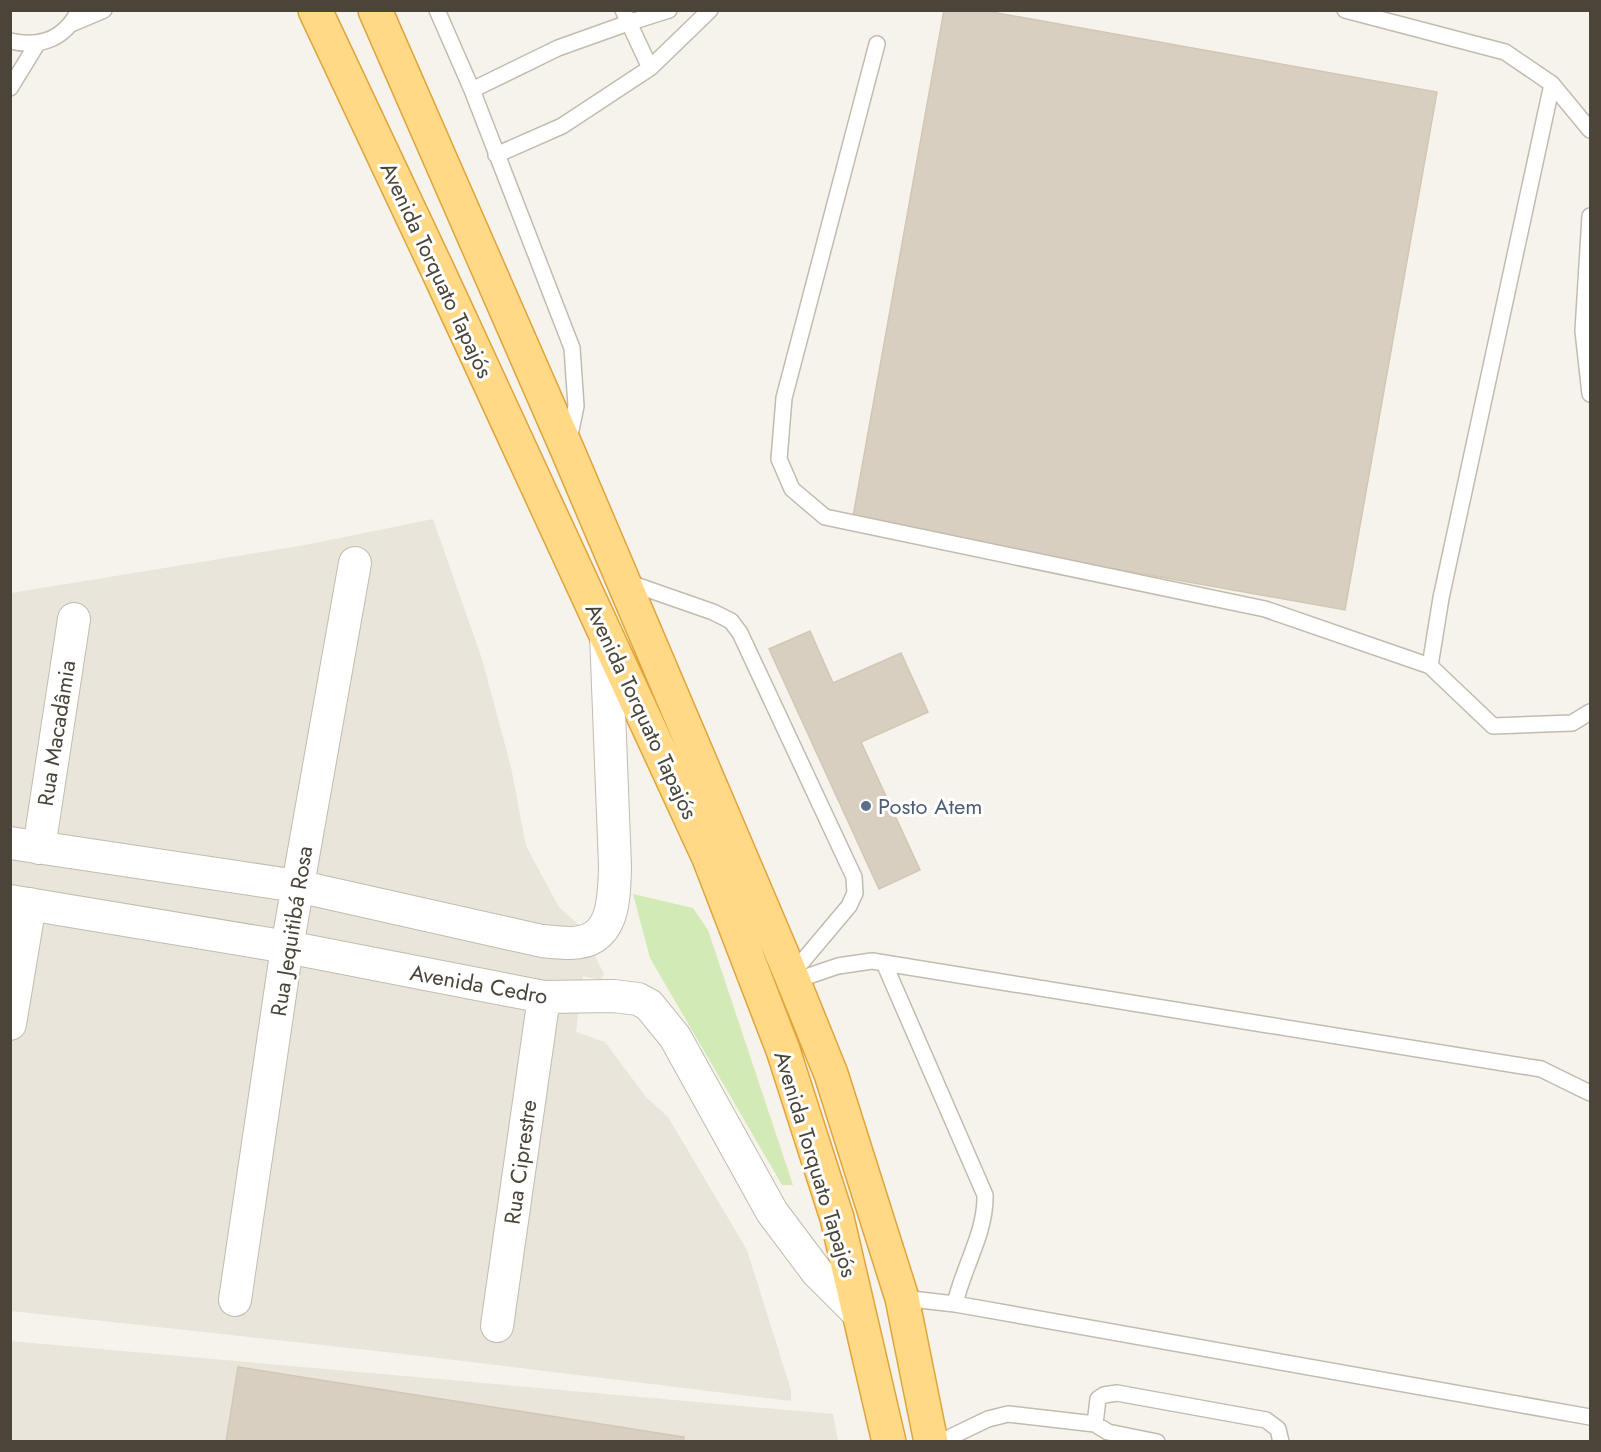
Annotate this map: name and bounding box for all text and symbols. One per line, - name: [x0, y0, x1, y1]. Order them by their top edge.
- street label: Avenida Torquato Tapajós: [373, 157, 501, 383]
- street label: Avenida Torquato Tapajós: [578, 598, 706, 824]
- street label: Rua Macadâmia: [29, 658, 83, 808]
- place label: Posto Atem: [878, 790, 982, 822]
- marker: Posto Atem: [859, 799, 873, 813]
- street label: Rua Jequitibá Rosa: [262, 844, 320, 1018]
- street label: Avenida Cedro: [408, 956, 550, 1012]
- street label: Avenida Torquato Tapajós: [766, 1047, 866, 1281]
- street label: Rua Ciprestre: [495, 1098, 545, 1226]

